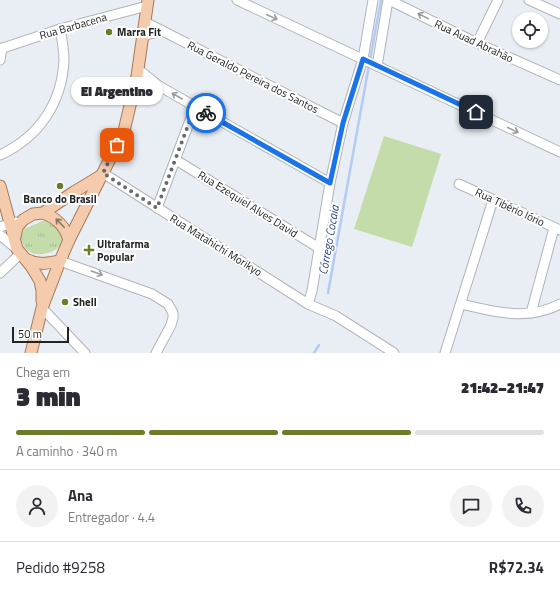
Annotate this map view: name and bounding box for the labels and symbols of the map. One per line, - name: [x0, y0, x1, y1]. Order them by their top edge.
- street label: Rua Barbacena: [37, 9, 109, 43]
- one-way arrow: [417, 12, 429, 19]
- one-way arrow: [266, 14, 278, 21]
- street label: Rua Auad Abrahão: [432, 16, 516, 66]
- place label: Marra Fit: [117, 24, 161, 40]
- marker: Marra Fit: [104, 27, 114, 37]
- street label: Rua Geraldo Pereira dos Santos: [185, 37, 321, 117]
- callout: El Argentino: [71, 77, 163, 105]
- one-way arrow: [171, 92, 183, 100]
- courier: [186, 93, 226, 133]
- pin: [459, 95, 493, 129]
- one-way arrow: [507, 127, 519, 134]
- pin: [100, 128, 134, 162]
- street label: Rua Ezequiel Alves David: [195, 167, 301, 241]
- marker: Banco do Brasil: [55, 181, 65, 191]
- street label: Rua Tibério Iório: [473, 184, 548, 230]
- place label: Banco do Brasil: [23, 191, 97, 207]
- water label: Córrego Cocaia: [313, 203, 344, 276]
- street label: Rua Matahichi Morikyo: [167, 210, 265, 280]
- one-way arrow: [55, 218, 64, 228]
- place label: Ultrafarma Popular: [97, 236, 150, 265]
- marker: Ultrafarma Popular: [84, 245, 94, 255]
- one-way arrow: [91, 270, 103, 278]
- place label: Shell: [73, 294, 97, 310]
- marker: Shell: [60, 297, 70, 307]
- scale bar: [12, 325, 69, 344]

